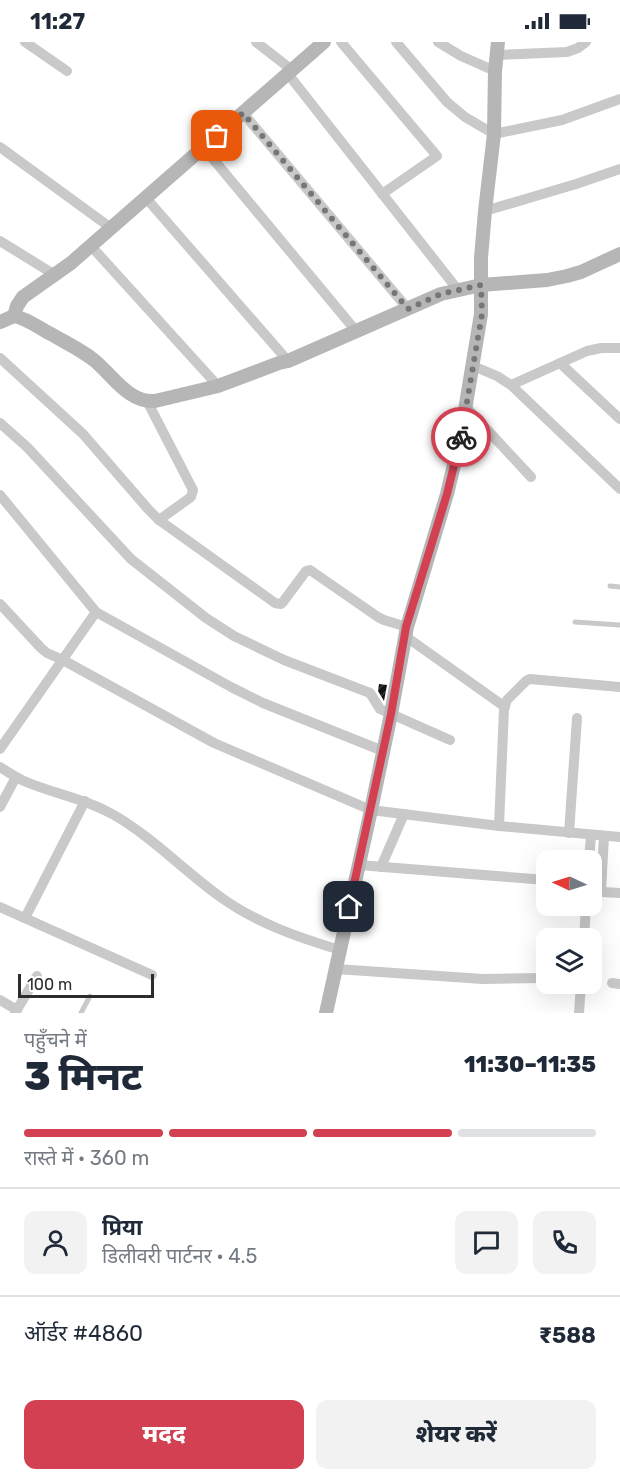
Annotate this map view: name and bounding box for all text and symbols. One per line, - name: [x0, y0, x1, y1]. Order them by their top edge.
- text: 11:27: [30, 8, 85, 35]
- pin: [191, 110, 242, 161]
- icon: bag: [200, 119, 233, 152]
- courier: [431, 407, 491, 467]
- icon: bike: [445, 421, 478, 454]
- north arrow: [536, 850, 602, 916]
- map controls: [536, 850, 602, 994]
- pin: [323, 881, 374, 932]
- icon: home: [332, 890, 365, 923]
- button: layers: [536, 928, 602, 994]
- scale bar: [18, 971, 154, 998]
- text: 100 m: [27, 975, 72, 994]
- text: पहुँचने में: [24, 1028, 87, 1052]
- text: 11:30–11:35: [464, 1051, 596, 1078]
- text: 3 मिनट: [24, 1054, 142, 1100]
- text: रास्ते में · 360 m: [24, 1146, 149, 1170]
- button: person: [24, 1211, 87, 1274]
- button: chat: [455, 1211, 518, 1274]
- button: phone: [533, 1211, 596, 1274]
- text: प्रिया: [102, 1214, 142, 1241]
- text: डिलीवरी पार्टनर · 4.5: [102, 1244, 257, 1268]
- text: ऑर्डर #4860: [24, 1320, 143, 1347]
- text: ₹588: [539, 1322, 596, 1349]
- button: मदद: [24, 1400, 304, 1469]
- button: शेयर करें: [316, 1400, 596, 1469]

